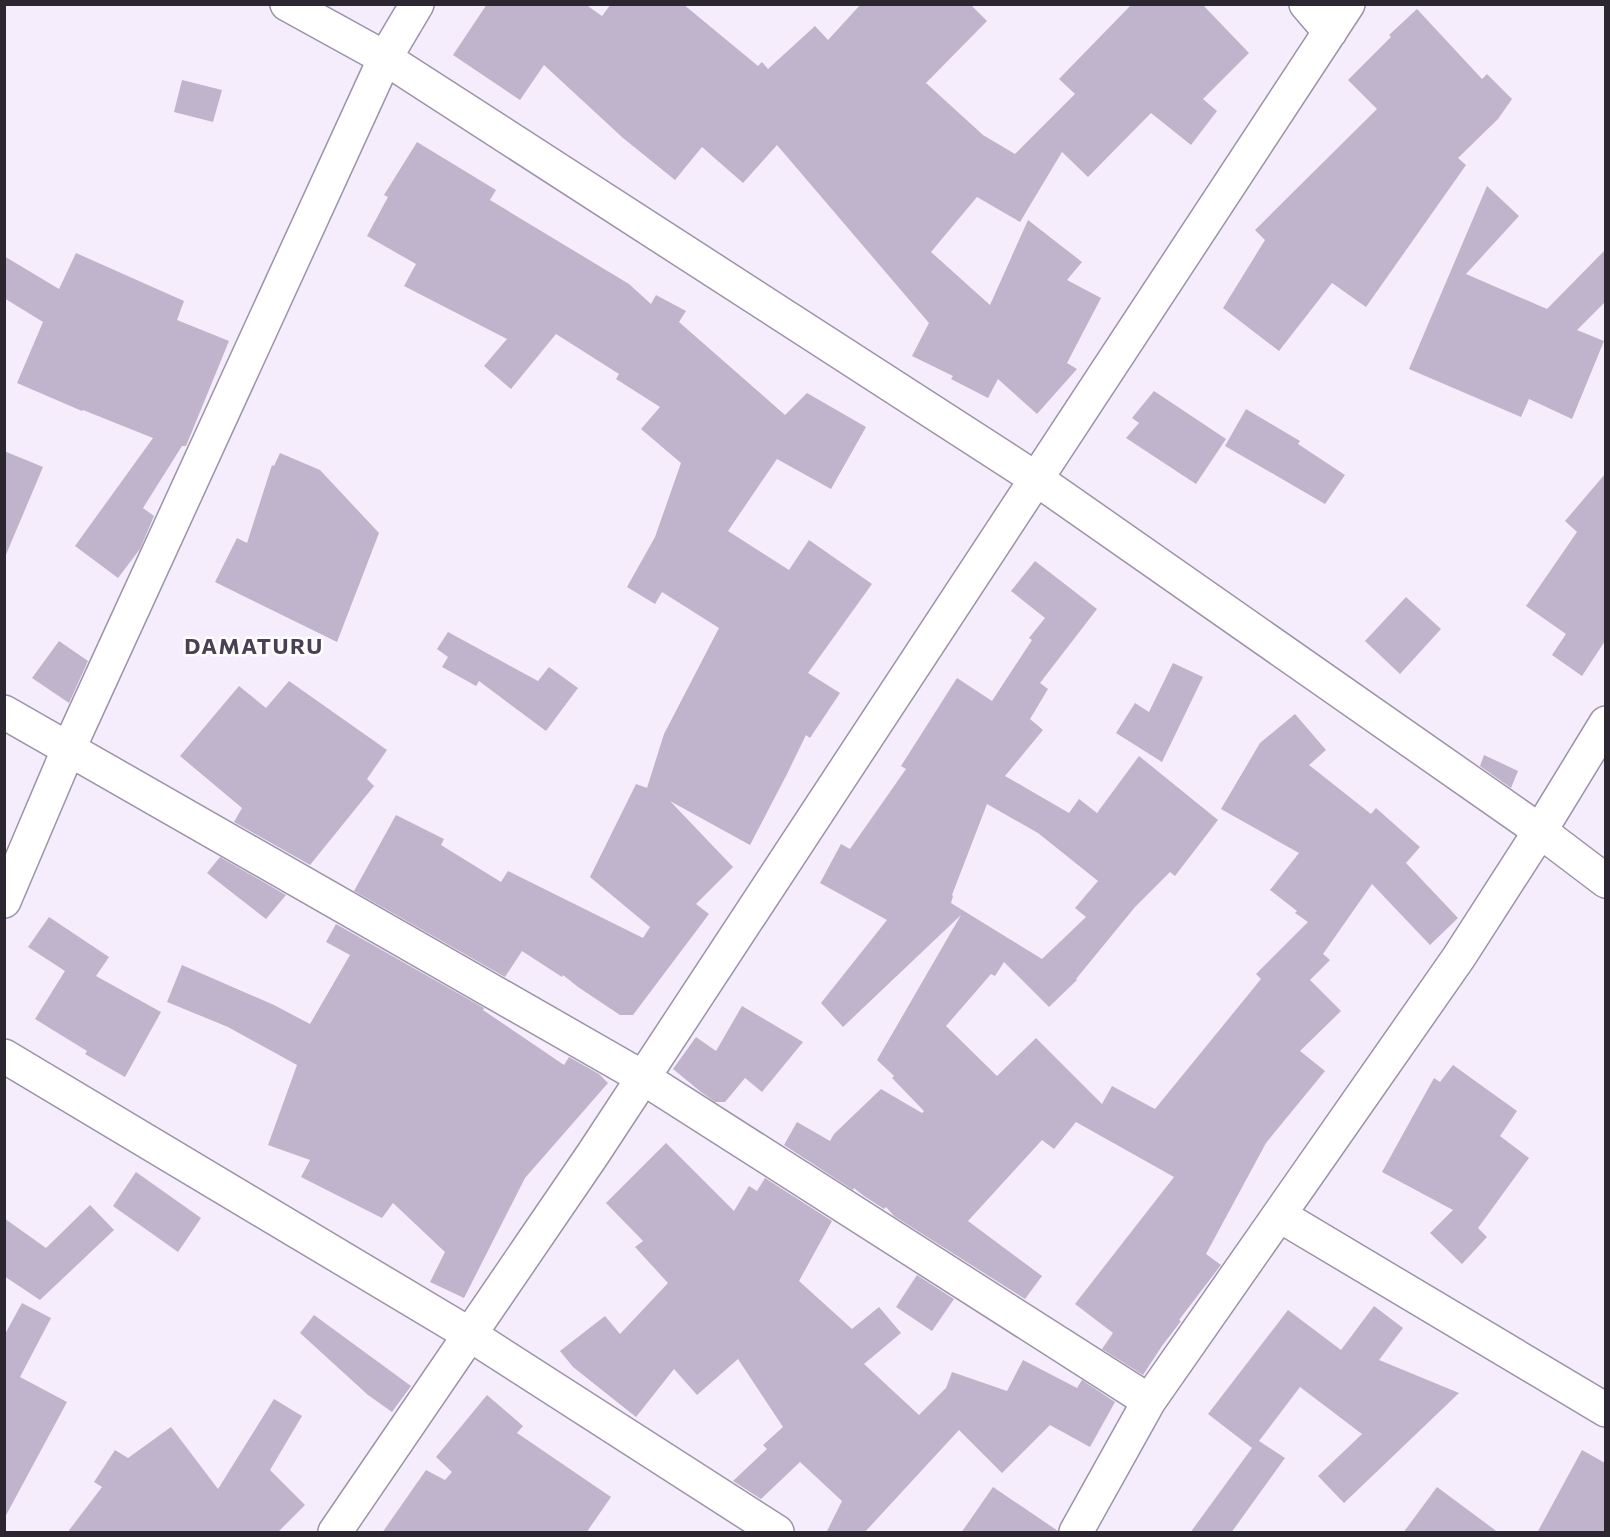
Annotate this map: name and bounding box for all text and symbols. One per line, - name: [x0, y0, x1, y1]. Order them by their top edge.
- district label: DAMATURU: [184, 632, 324, 659]

